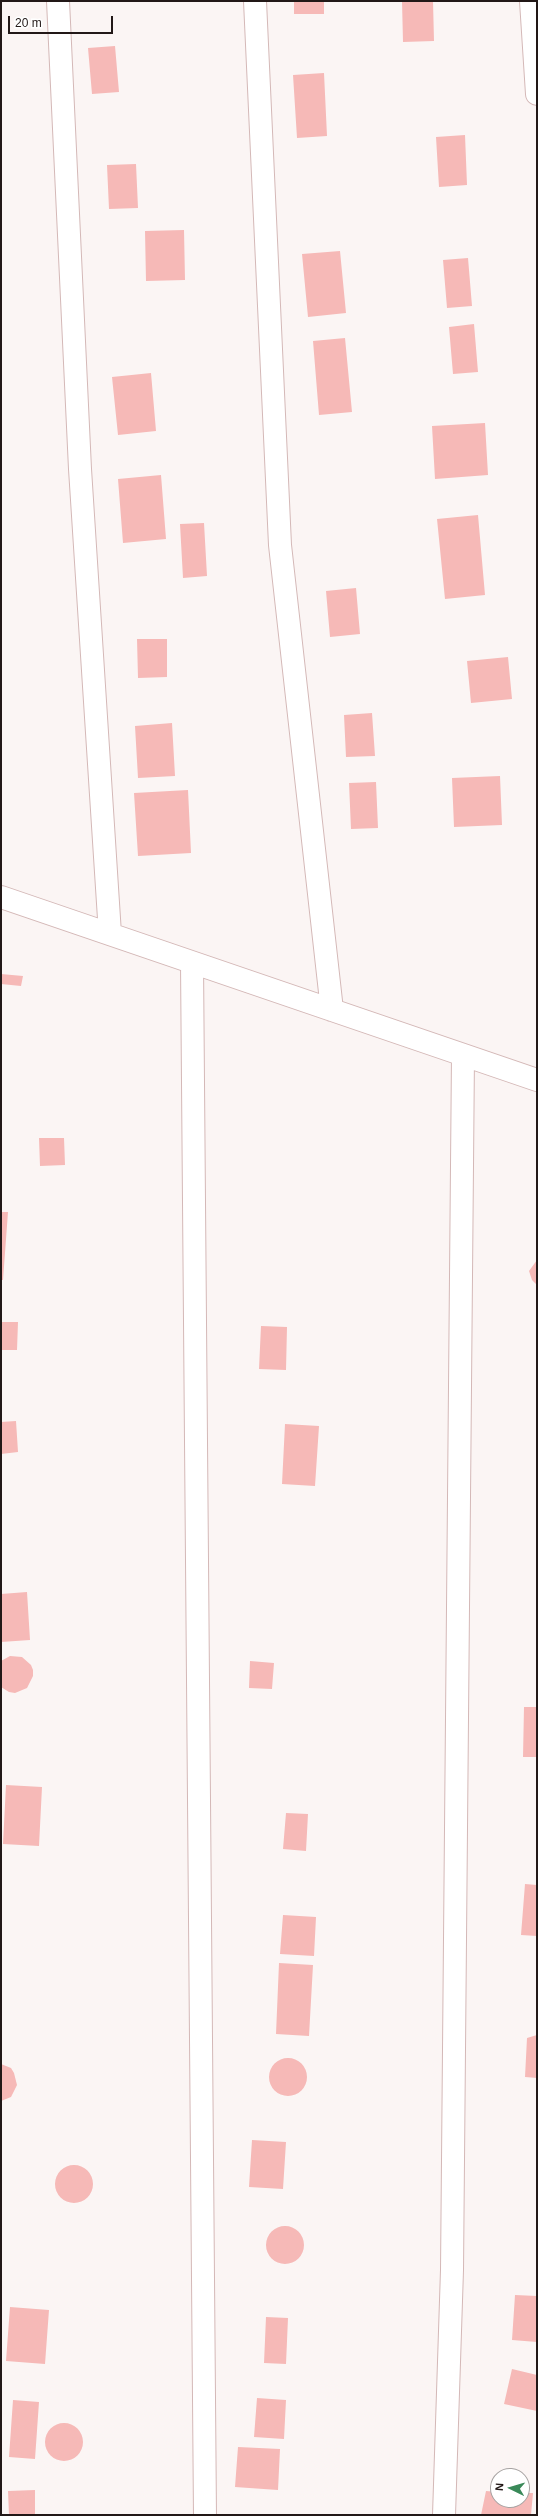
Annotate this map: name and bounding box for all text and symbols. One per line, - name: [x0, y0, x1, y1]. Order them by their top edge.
- scale bar: [10, 8, 115, 34]
- text: 20 m: [15, 16, 42, 30]
- north arrow: [490, 2468, 530, 2508]
- text: N: [493, 2483, 505, 2492]

